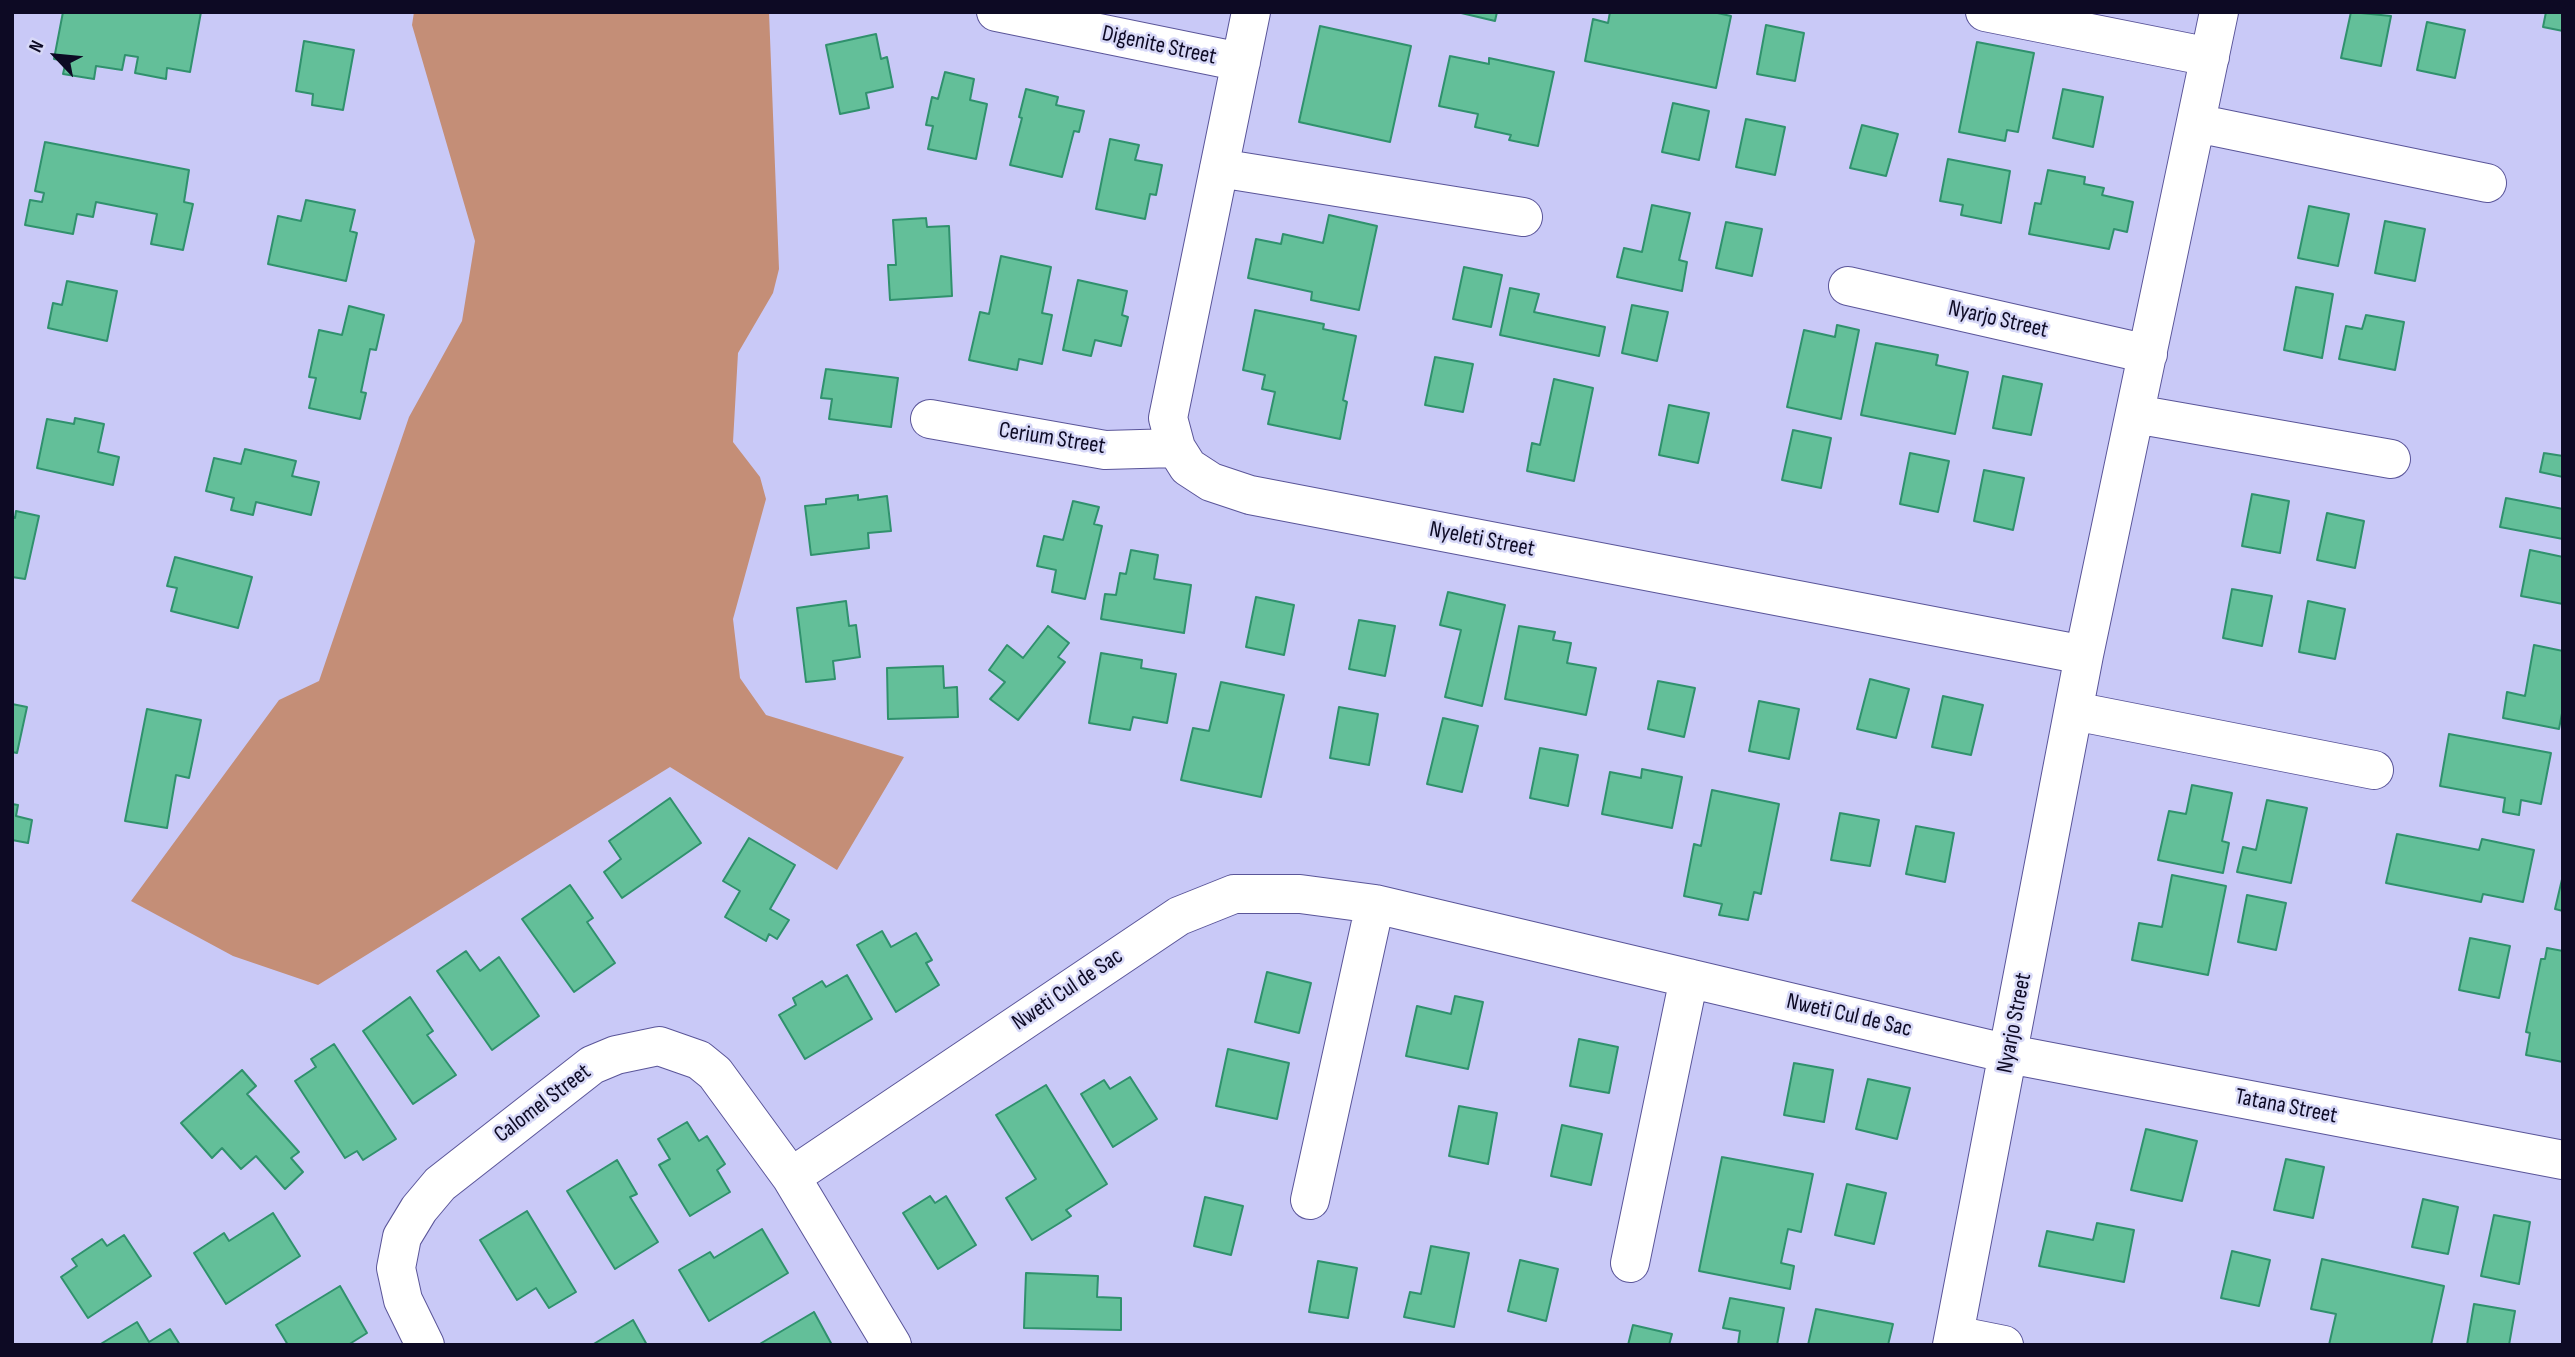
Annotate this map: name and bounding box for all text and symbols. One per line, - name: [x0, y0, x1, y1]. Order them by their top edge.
- street label: Digenite Street: [1099, 20, 1219, 72]
- north arrow: [21, 21, 91, 91]
- text: N: [24, 37, 49, 56]
- street label: Nyarjo Street: [1945, 295, 2051, 345]
- street label: Cerium Street: [997, 417, 1107, 461]
- street label: Nyeleti Street: [1427, 516, 1537, 564]
- street label: Nweti Cul de Sac: [1007, 943, 1129, 1037]
- street label: Nyarjo Street: [1992, 971, 2038, 1075]
- street label: Nweti Cul de Sac: [1784, 988, 1914, 1044]
- street label: Calomel Street: [489, 1059, 597, 1149]
- street label: Tatana Street: [2233, 1084, 2339, 1130]

